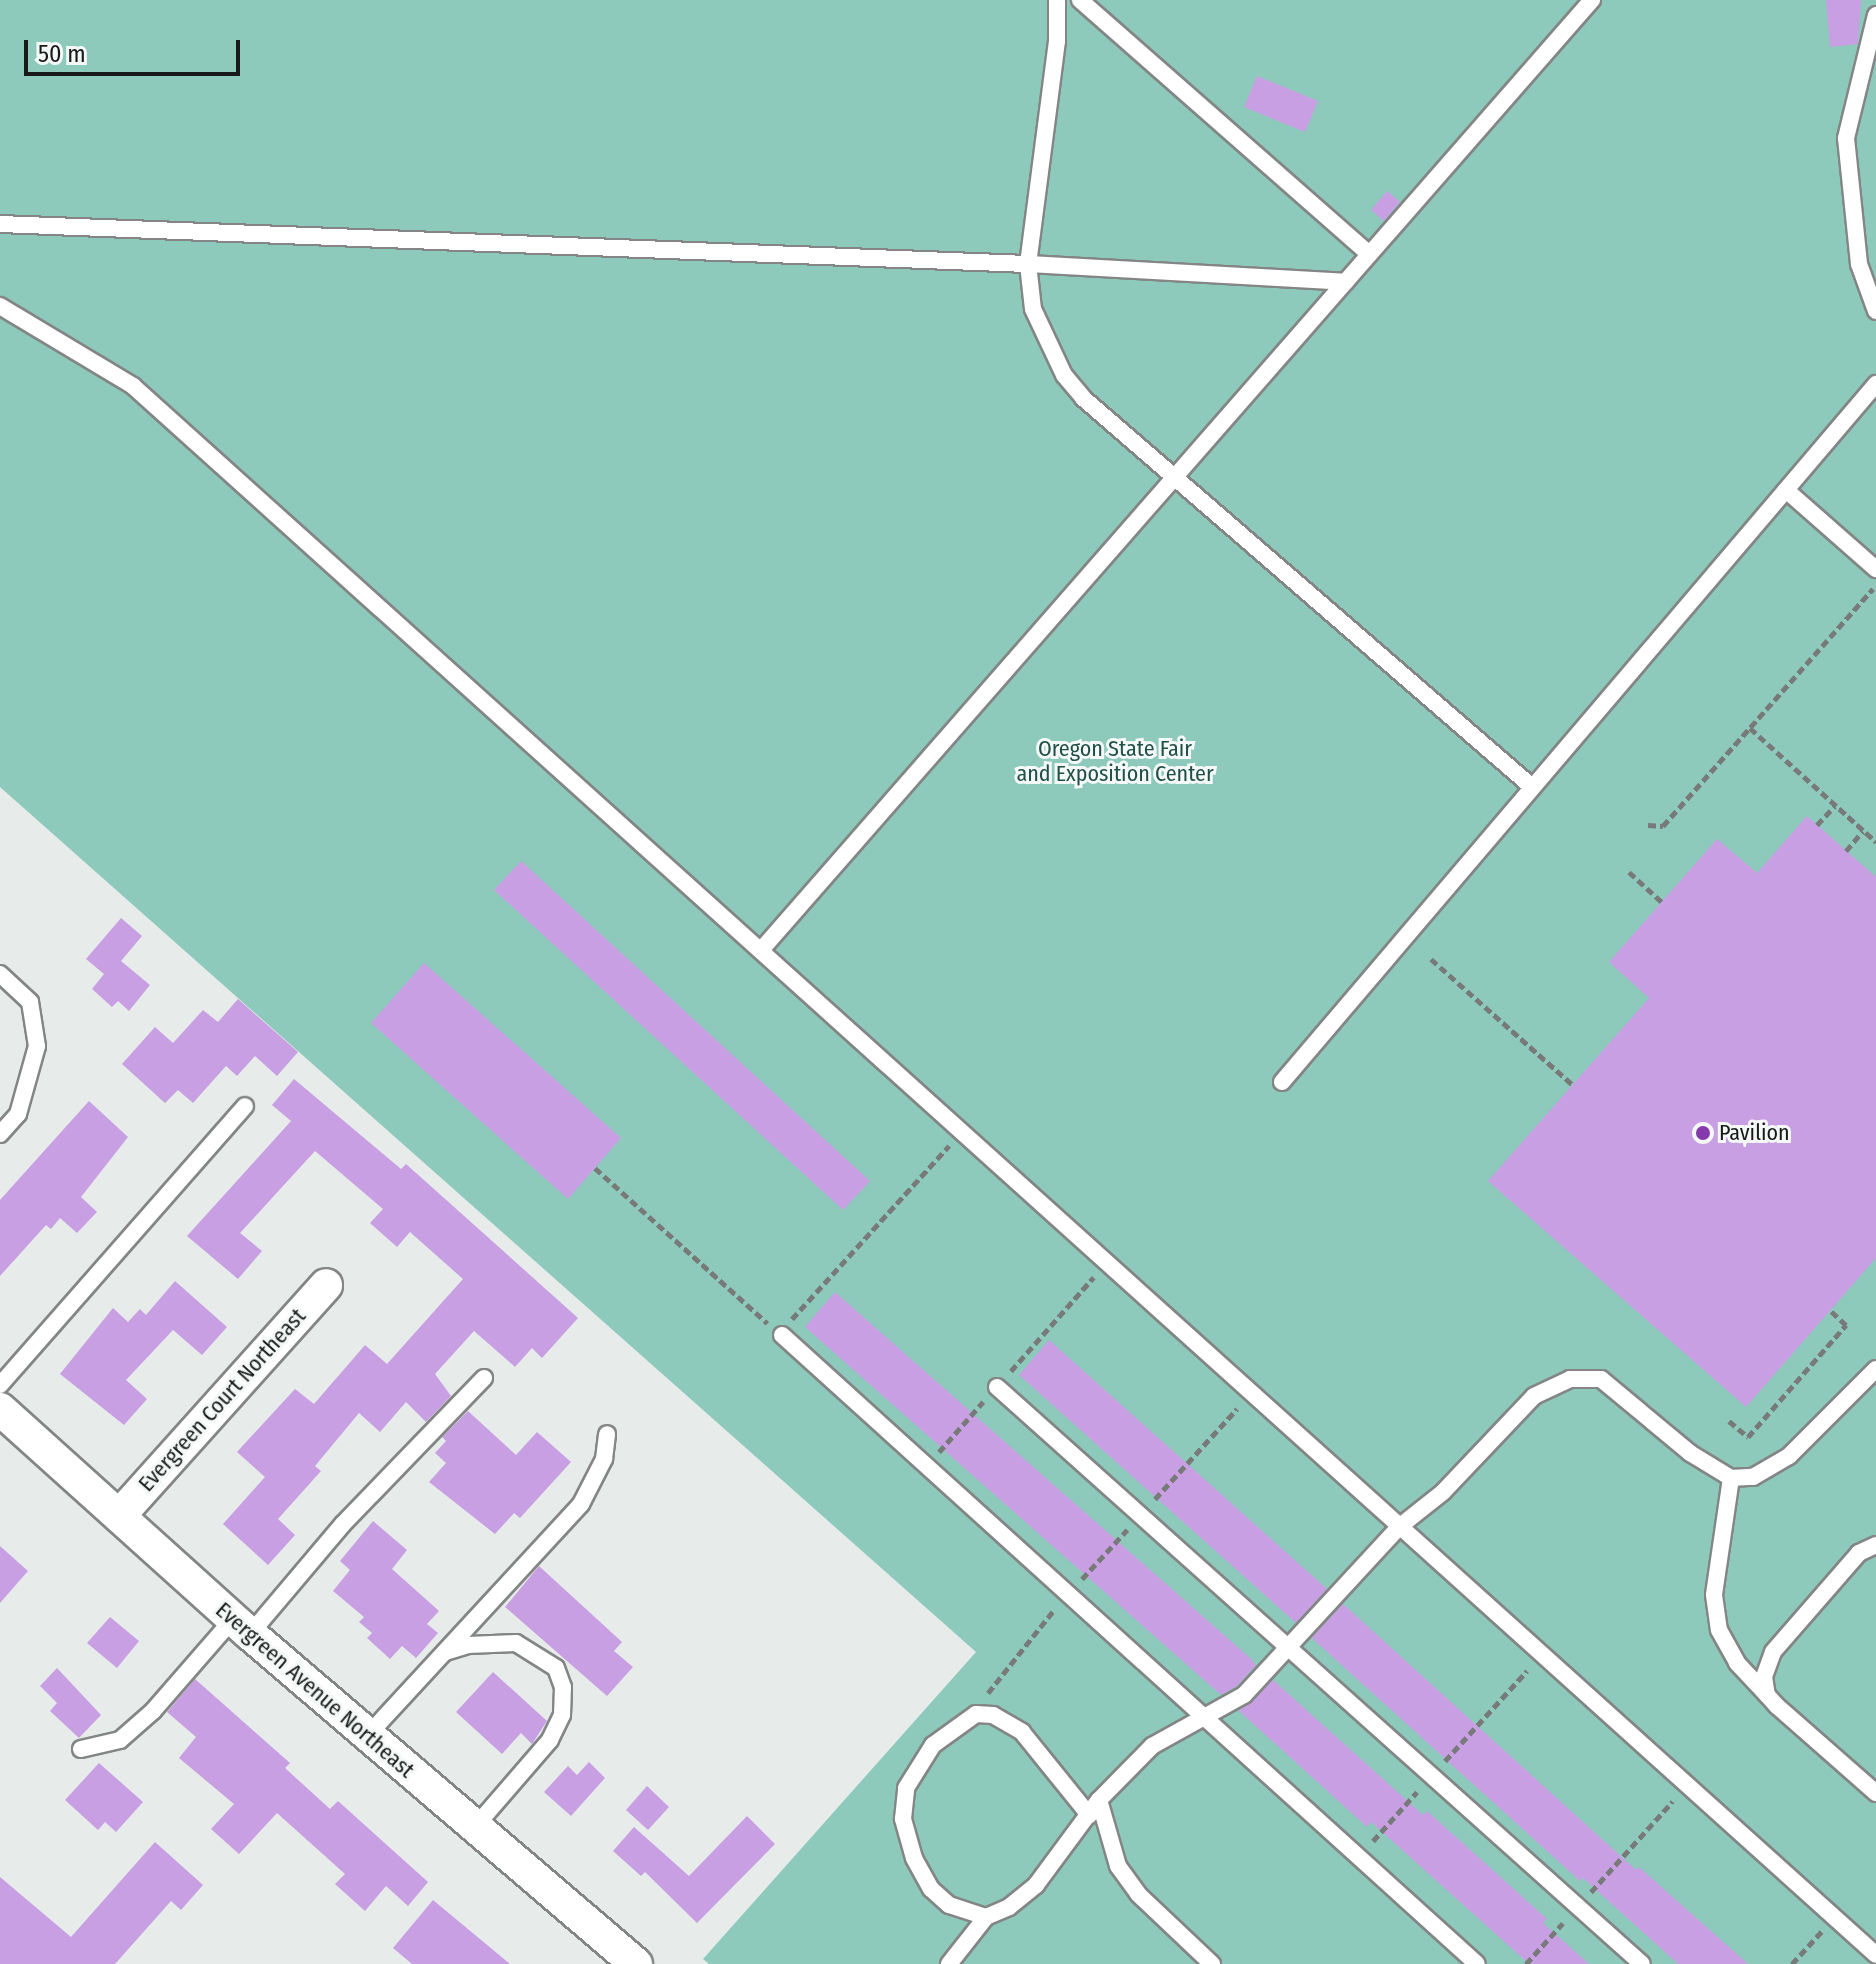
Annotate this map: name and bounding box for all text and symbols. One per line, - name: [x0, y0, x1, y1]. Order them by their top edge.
- scale bar: [28, 24, 244, 74]
- text: 50 m: [38, 40, 86, 68]
- park label: Oregon State Fair and Exposition Center: [1016, 735, 1214, 786]
- place label: Pavilion: [1719, 1120, 1790, 1146]
- marker: Pavilion: [1694, 1124, 1712, 1142]
- street label: Evergreen Court Northeast: [133, 1303, 311, 1497]
- street label: Evergreen Avenue Northeast: [210, 1597, 420, 1783]

